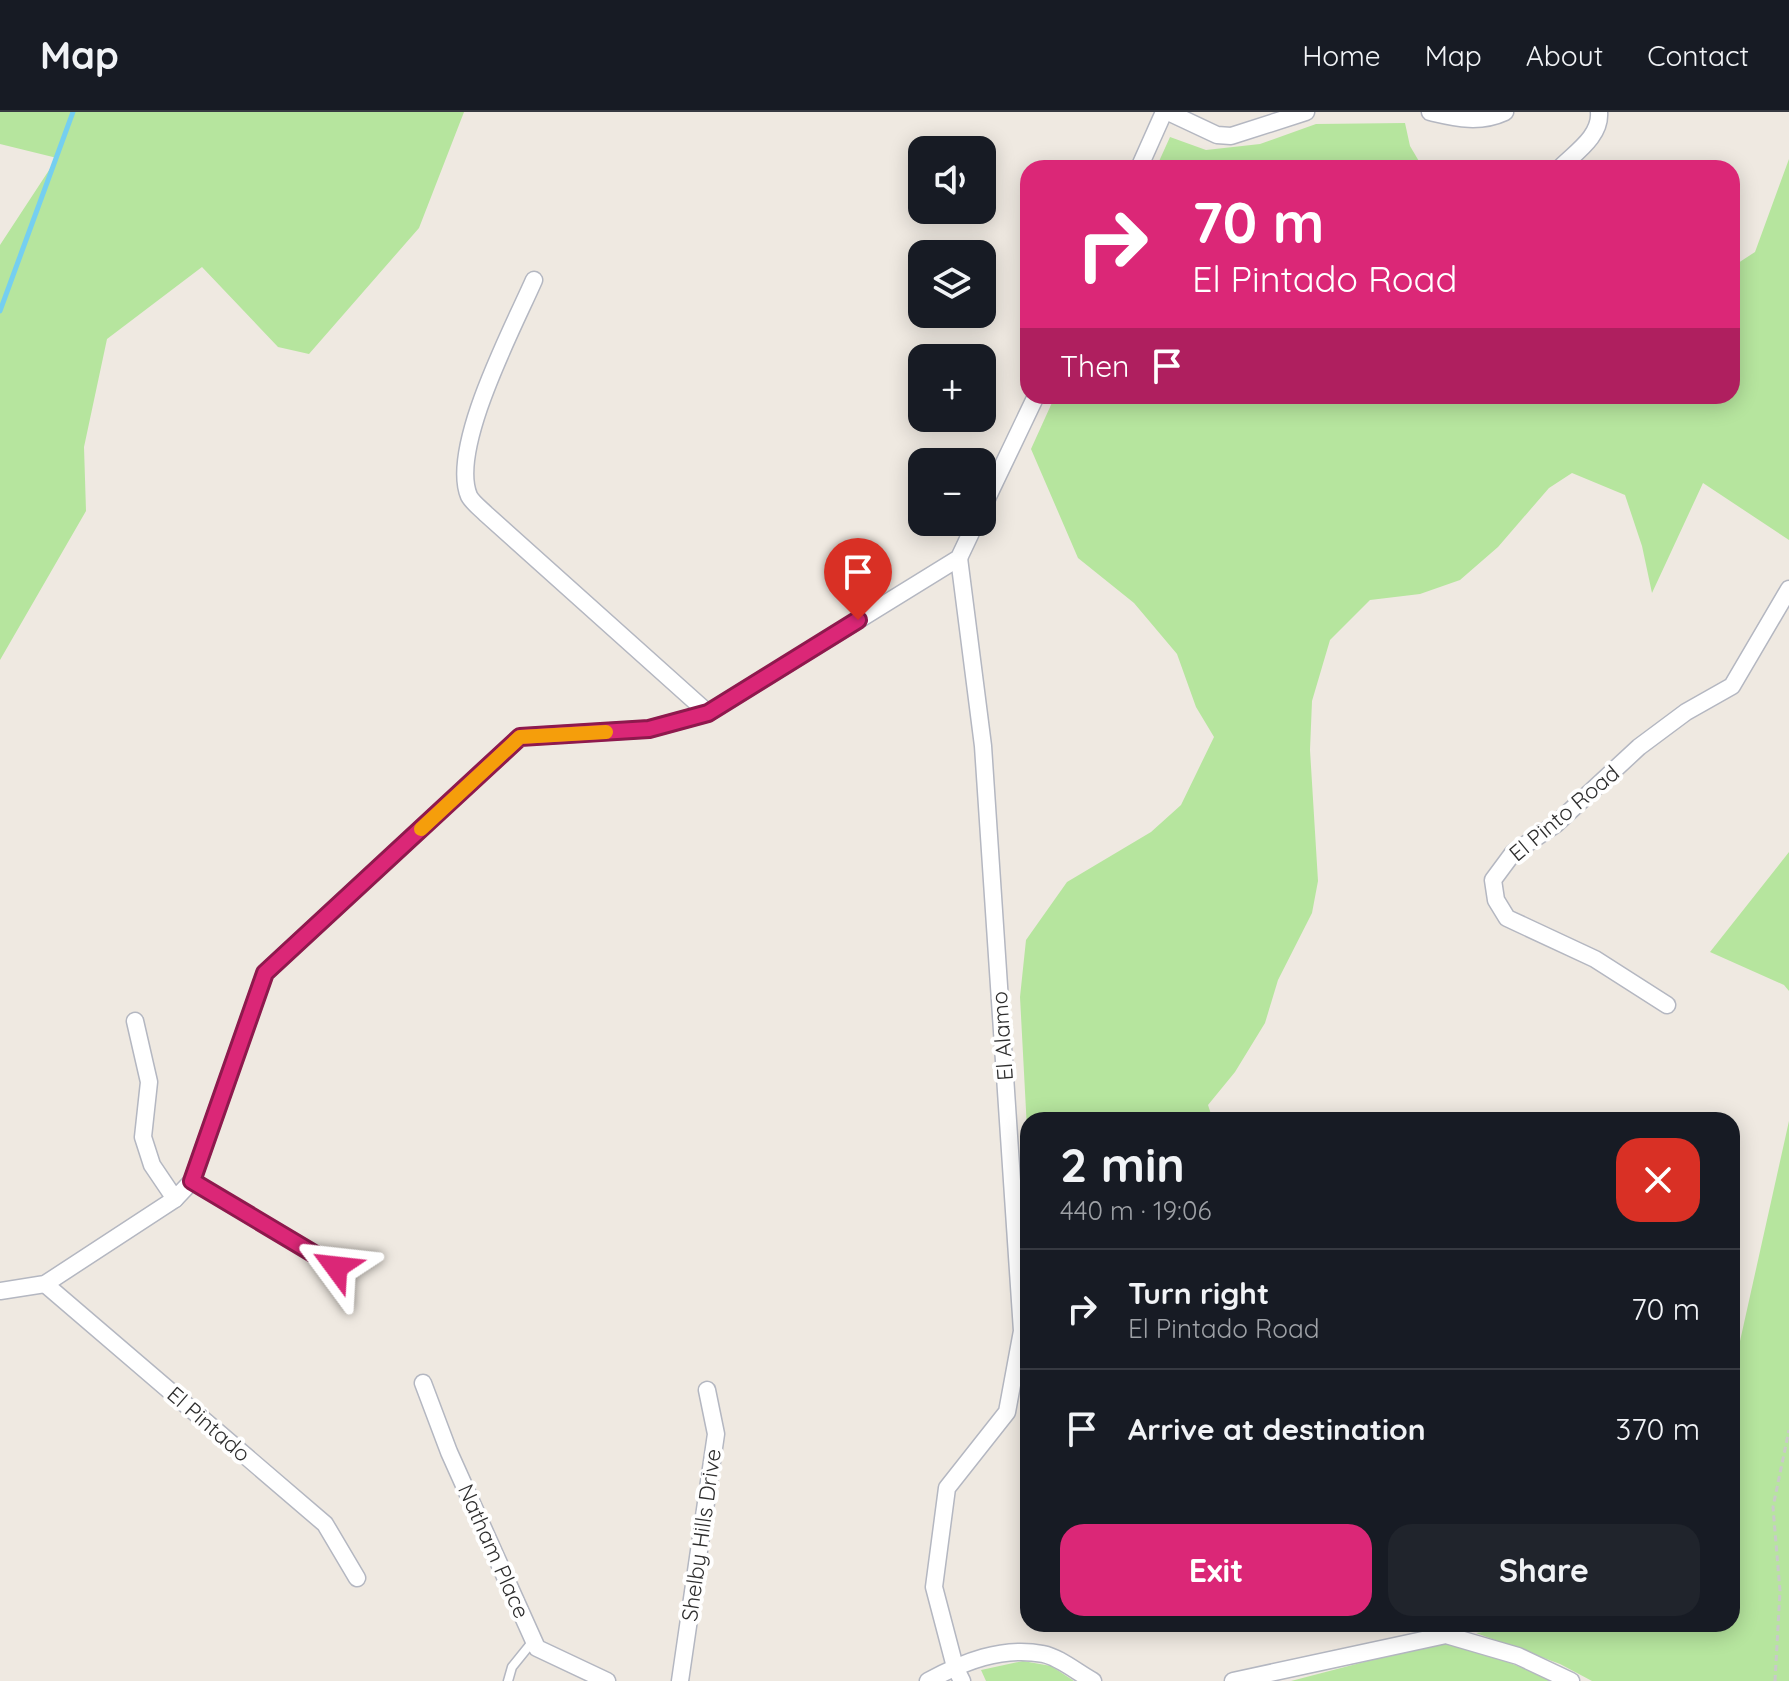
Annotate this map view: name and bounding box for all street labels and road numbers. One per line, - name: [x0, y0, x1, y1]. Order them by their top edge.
- street label: El Pinto Road: [1503, 759, 1625, 867]
- street label: El Alamo: [985, 990, 1019, 1082]
- street label: El Pintado: [162, 1380, 256, 1468]
- street label: Shelby Hills Drive: [675, 1447, 727, 1623]
- street label: Natham Place: [452, 1480, 536, 1622]

